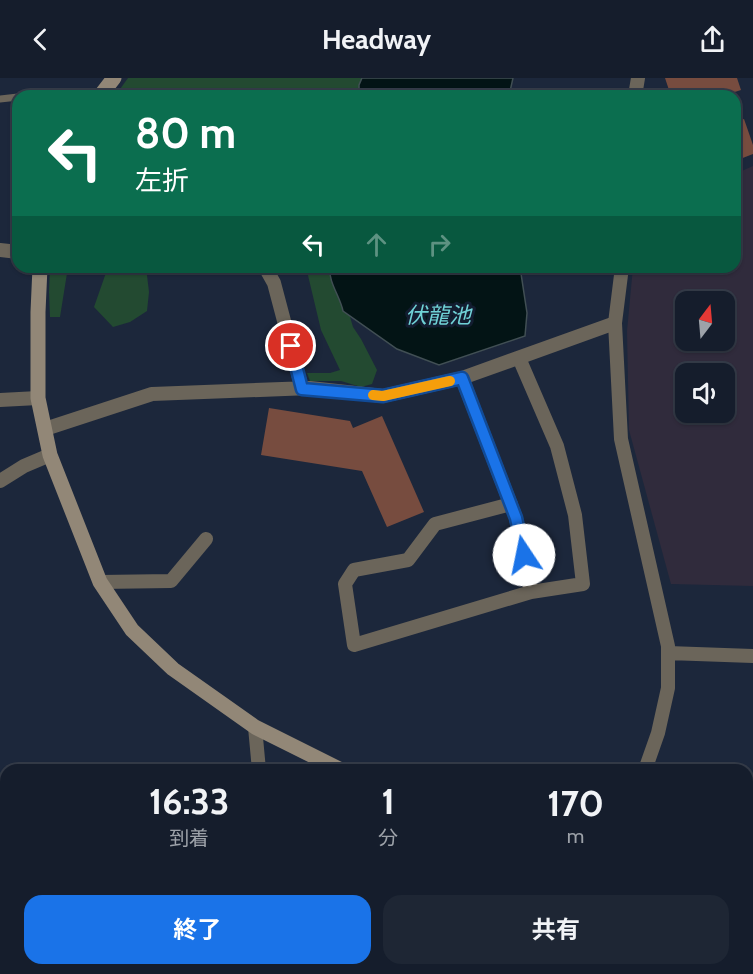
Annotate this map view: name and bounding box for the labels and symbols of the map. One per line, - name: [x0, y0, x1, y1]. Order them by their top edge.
- north arrow: [675, 291, 735, 351]
- water label: 伏龍池: [405, 302, 473, 329]
- pin: [265, 320, 316, 371]
- position arrow: [492, 523, 556, 587]

